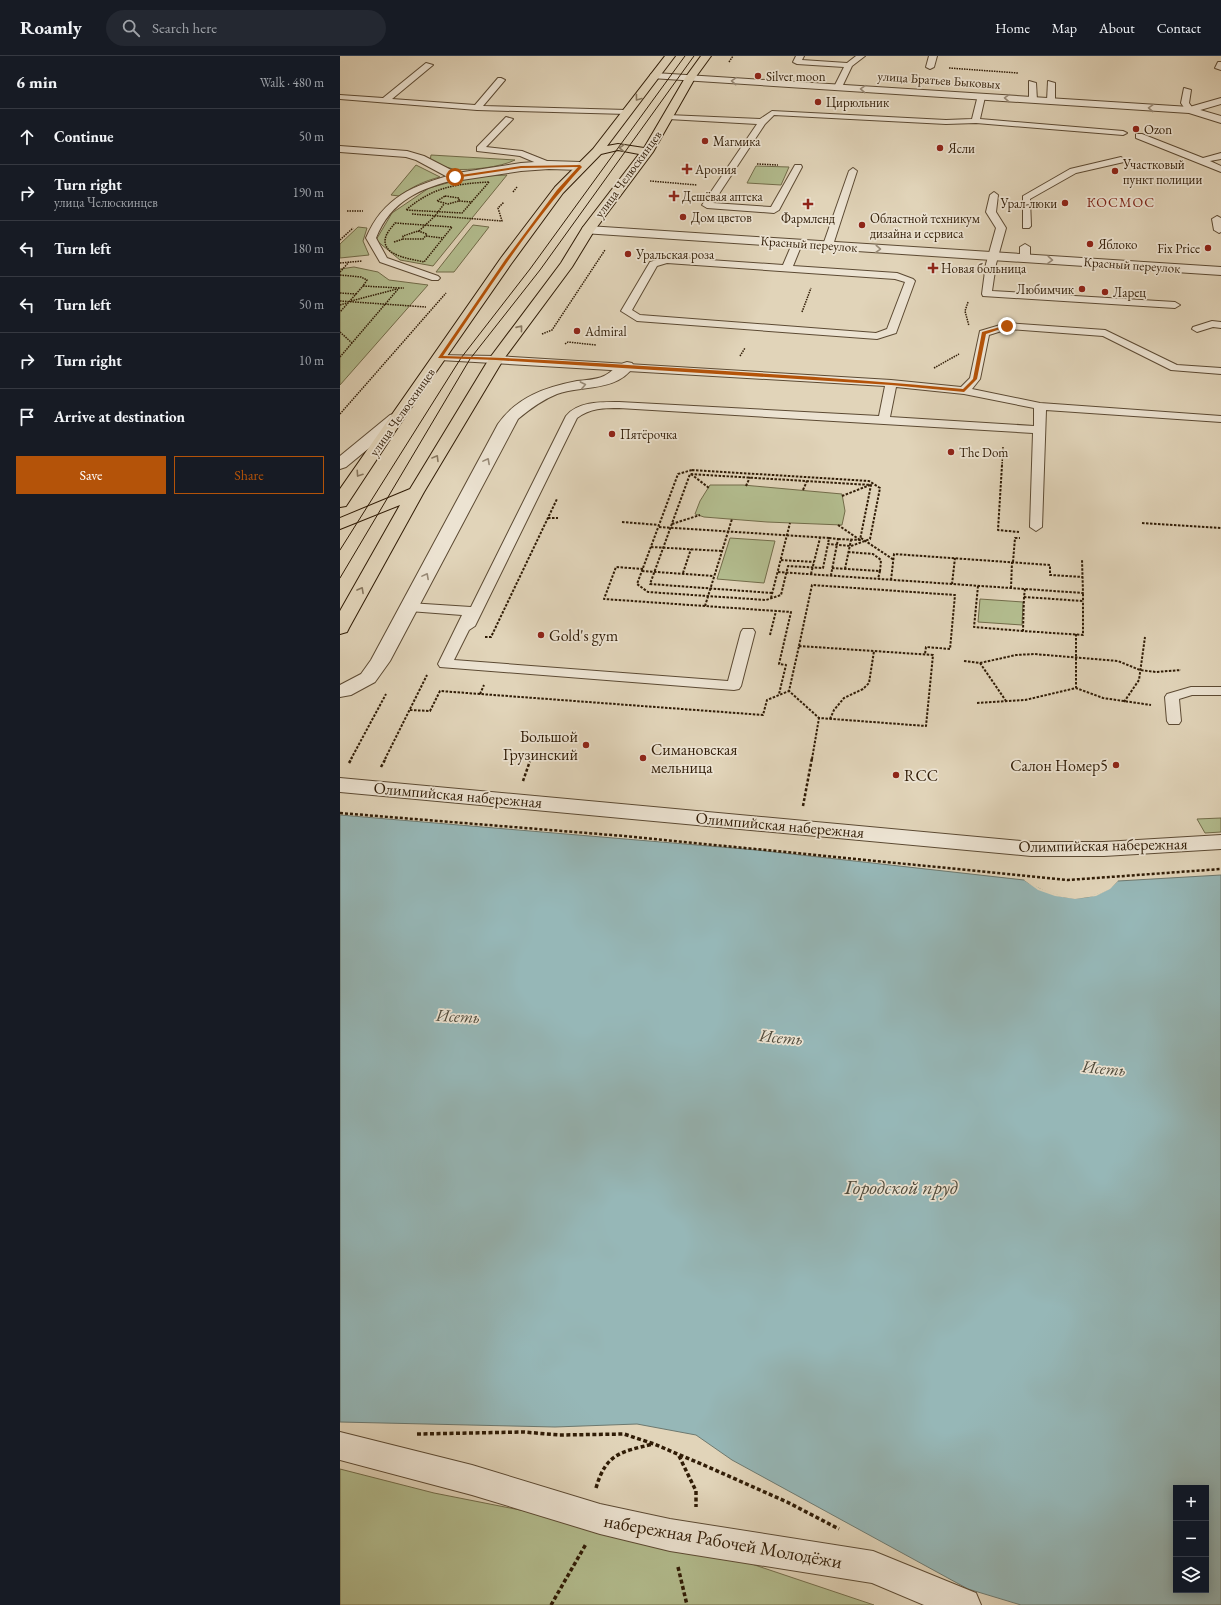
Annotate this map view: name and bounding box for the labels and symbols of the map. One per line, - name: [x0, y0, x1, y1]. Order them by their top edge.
- street label: улица Братьев Быковых: [877, 67, 1001, 93]
- place label: Silver moon: [766, 68, 826, 85]
- marker: Silver moon: [753, 71, 763, 81]
- one-way arrow: [731, 76, 737, 85]
- one-way arrow: [860, 85, 866, 94]
- one-way arrow: [635, 94, 642, 101]
- place label: Цирюльник: [826, 94, 890, 111]
- one-way arrow: [1004, 94, 1010, 103]
- marker: Цирюльник: [813, 97, 823, 107]
- one-way arrow: [1148, 103, 1154, 112]
- place label: Ozon: [1144, 121, 1172, 138]
- marker: Ozon: [1131, 124, 1141, 134]
- street label: улица Челюскинцев: [591, 127, 666, 221]
- place label: Магмика: [713, 133, 761, 150]
- marker: Магмика: [700, 136, 710, 146]
- place label: Ясли: [947, 140, 975, 157]
- one-way arrow: [619, 143, 625, 152]
- marker: Ясли: [935, 143, 945, 153]
- place label: Участковый пункт полиции: [1122, 156, 1202, 188]
- place label: Арония: [694, 161, 737, 178]
- marker: Арония: [682, 164, 692, 174]
- marker: Участковый пункт полиции: [1110, 166, 1120, 176]
- route start: [446, 168, 464, 186]
- place label: Дешёвая аптека: [682, 188, 764, 205]
- marker: Дешёвая аптека: [669, 191, 679, 201]
- district label: КОСМОС: [1087, 193, 1155, 211]
- place label: Урал-люки: [1000, 195, 1057, 212]
- marker: Урал-люки: [1060, 198, 1070, 208]
- marker: Фармленд: [803, 199, 813, 209]
- place label: Дом цветов: [691, 209, 752, 226]
- place label: Фармленд: [781, 210, 835, 227]
- place label: Областной техникум дизайна и сервиса: [870, 210, 980, 242]
- marker: Дом цветов: [678, 212, 688, 222]
- marker: Областной техникум дизайна и сервиса: [857, 220, 867, 230]
- street label: Красный переулок: [760, 232, 859, 256]
- place label: Яблоко: [1097, 236, 1137, 253]
- marker: Яблоко: [1085, 239, 1095, 249]
- place label: Fix Price: [1157, 240, 1200, 257]
- marker: Fix Price: [1203, 243, 1213, 253]
- one-way arrow: [875, 244, 881, 253]
- place label: Уральская роза: [635, 246, 715, 263]
- marker: Уральская роза: [623, 249, 633, 259]
- street label: Красный переулок: [1083, 253, 1182, 277]
- one-way arrow: [1047, 255, 1053, 264]
- place label: Новая больница: [941, 260, 1027, 277]
- marker: Новая больница: [928, 263, 938, 273]
- place label: Любимчик: [1016, 281, 1075, 298]
- marker: Любимчик: [1077, 284, 1087, 294]
- place label: Ларец: [1113, 284, 1146, 301]
- marker: Ларец: [1100, 287, 1110, 297]
- route end: [998, 317, 1016, 335]
- place label: Admiral: [584, 323, 627, 340]
- one-way arrow: [516, 326, 523, 333]
- marker: Admiral: [572, 326, 582, 336]
- street label: улица Челюскинцев: [365, 364, 439, 459]
- one-way arrow: [579, 381, 586, 390]
- place label: Пятёрочка: [620, 426, 678, 443]
- marker: Пятёрочка: [607, 429, 617, 439]
- place label: The Dom: [959, 444, 1008, 461]
- marker: The Dom: [946, 447, 956, 457]
- one-way arrow: [431, 455, 438, 462]
- one-way arrow: [482, 457, 489, 465]
- one-way arrow: [356, 470, 364, 477]
- one-way arrow: [421, 572, 429, 580]
- one-way arrow: [356, 587, 364, 594]
- place label: Gold's gym: [549, 625, 619, 646]
- marker: Gold's gym: [536, 630, 546, 640]
- place label: Большой Грузинский: [503, 726, 579, 765]
- place label: Симановская мельница: [651, 739, 737, 778]
- marker: Большой Грузинский: [581, 740, 591, 750]
- marker: Симановская мельница: [638, 753, 648, 763]
- place label: Салон Номер5: [1010, 755, 1108, 776]
- marker: Салон Номер5: [1111, 760, 1121, 770]
- place label: RCC: [904, 765, 938, 786]
- marker: RCC: [891, 770, 901, 780]
- street label: Олимпийская набережная: [373, 777, 543, 813]
- street label: Олимпийская набережная: [695, 807, 865, 843]
- street label: Олимпийская набережная: [1018, 833, 1188, 857]
- water label: Исеть: [435, 1004, 480, 1028]
- water label: Исеть: [757, 1024, 804, 1050]
- water label: Исеть: [1080, 1055, 1127, 1081]
- water label: Городской пруд: [843, 1174, 958, 1200]
- street label: набережная Рабочей Молодёжи: [602, 1508, 844, 1574]

